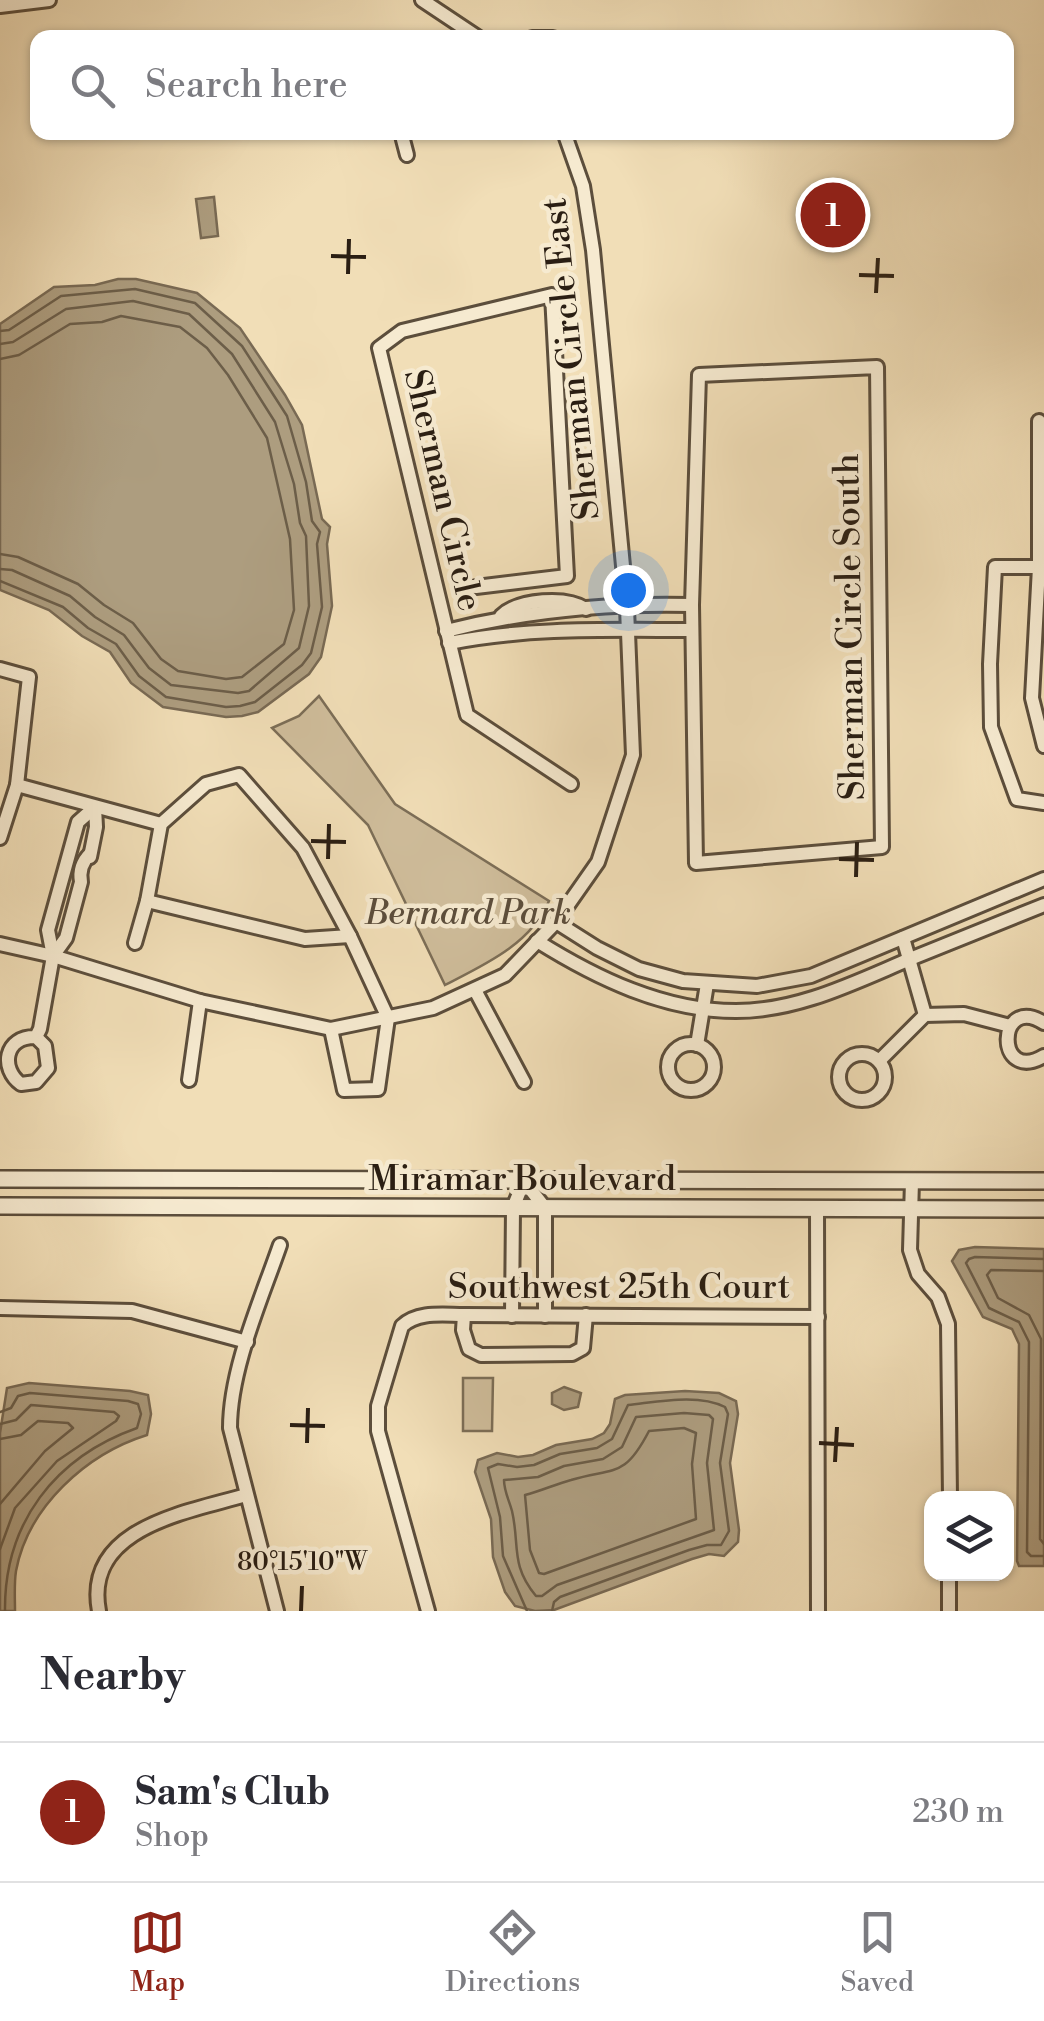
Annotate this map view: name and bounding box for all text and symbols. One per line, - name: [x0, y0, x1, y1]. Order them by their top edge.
- search box: [30, 30, 1014, 140]
- icon: search: [65, 58, 120, 113]
- text: Search here: [145, 62, 348, 109]
- pin: 1: [800, 178, 866, 252]
- street label: Sherman Circle East: [533, 196, 610, 522]
- street label: Sherman Circle: [394, 365, 491, 615]
- street label: Sherman Circle South: [826, 453, 875, 801]
- your location: [603, 565, 654, 616]
- park label: Bernard Park: [364, 892, 571, 935]
- street label: Miramar Boulevard: [368, 1158, 676, 1201]
- street label: Southwest 25th Court: [448, 1266, 790, 1309]
- map controls: [924, 1491, 1014, 1581]
- button: layers: [924, 1491, 1014, 1581]
- text: 80°15'10"W: [237, 1547, 368, 1578]
- text: Nearby: [40, 1650, 185, 1703]
- text: Sam's Club: [135, 1769, 330, 1816]
- text: 1: [65, 1792, 80, 1832]
- text: 230 m: [912, 1792, 1004, 1832]
- text: Shop: [135, 1816, 209, 1856]
- tab: Map: [130, 1905, 185, 2000]
- tab: Directions: [445, 1905, 580, 2000]
- tab: Saved: [840, 1905, 914, 2000]

